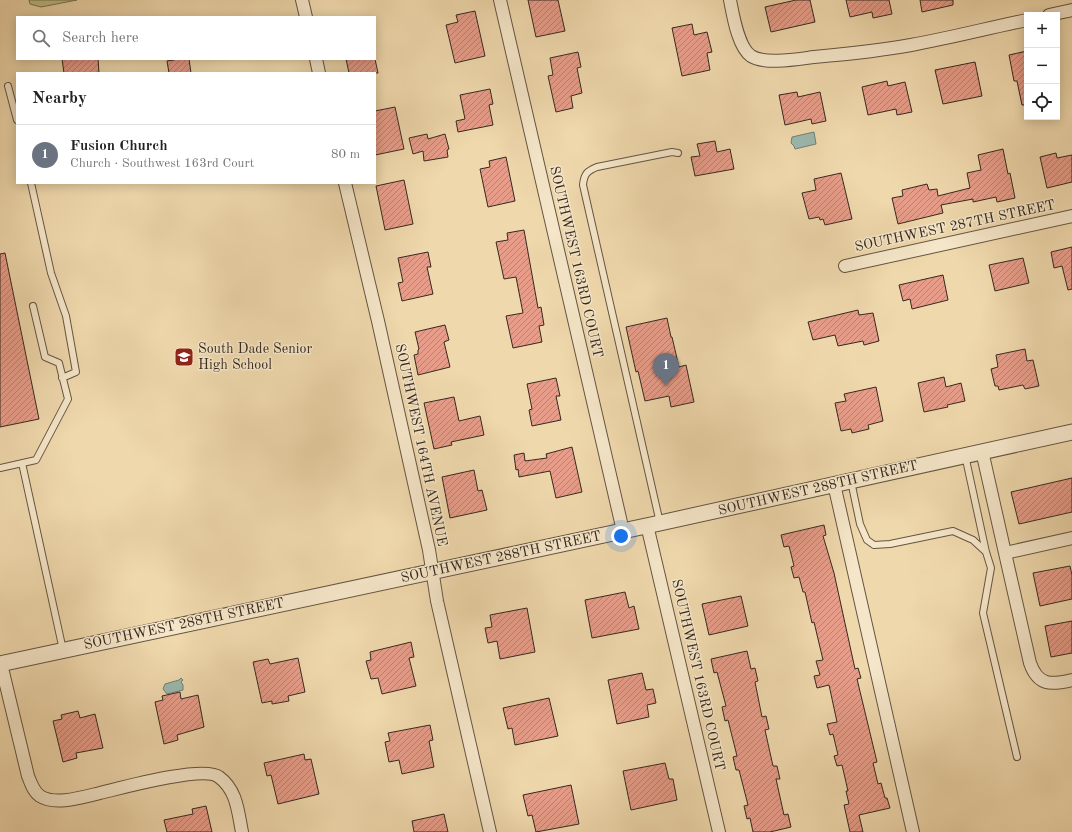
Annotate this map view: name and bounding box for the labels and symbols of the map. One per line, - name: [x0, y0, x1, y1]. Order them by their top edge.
- street label: SOUTHWEST 163RD COURT: [547, 165, 605, 359]
- street label: SOUTHWEST 287TH STREET: [853, 198, 1057, 254]
- place label: South Dade Senior High School: [198, 342, 312, 372]
- street label: SOUTHWEST 164TH AVENUE: [393, 342, 449, 548]
- school or university icon: South Dade Senior High School: [173, 346, 195, 368]
- pin: 1: [653, 353, 679, 386]
- street label: SOUTHWEST 288TH STREET: [717, 458, 919, 518]
- your location: [611, 526, 631, 546]
- street label: SOUTHWEST 288TH STREET: [399, 529, 603, 585]
- street label: SOUTHWEST 163RD COURT: [669, 578, 727, 772]
- street label: SOUTHWEST 288TH STREET: [82, 596, 286, 652]

